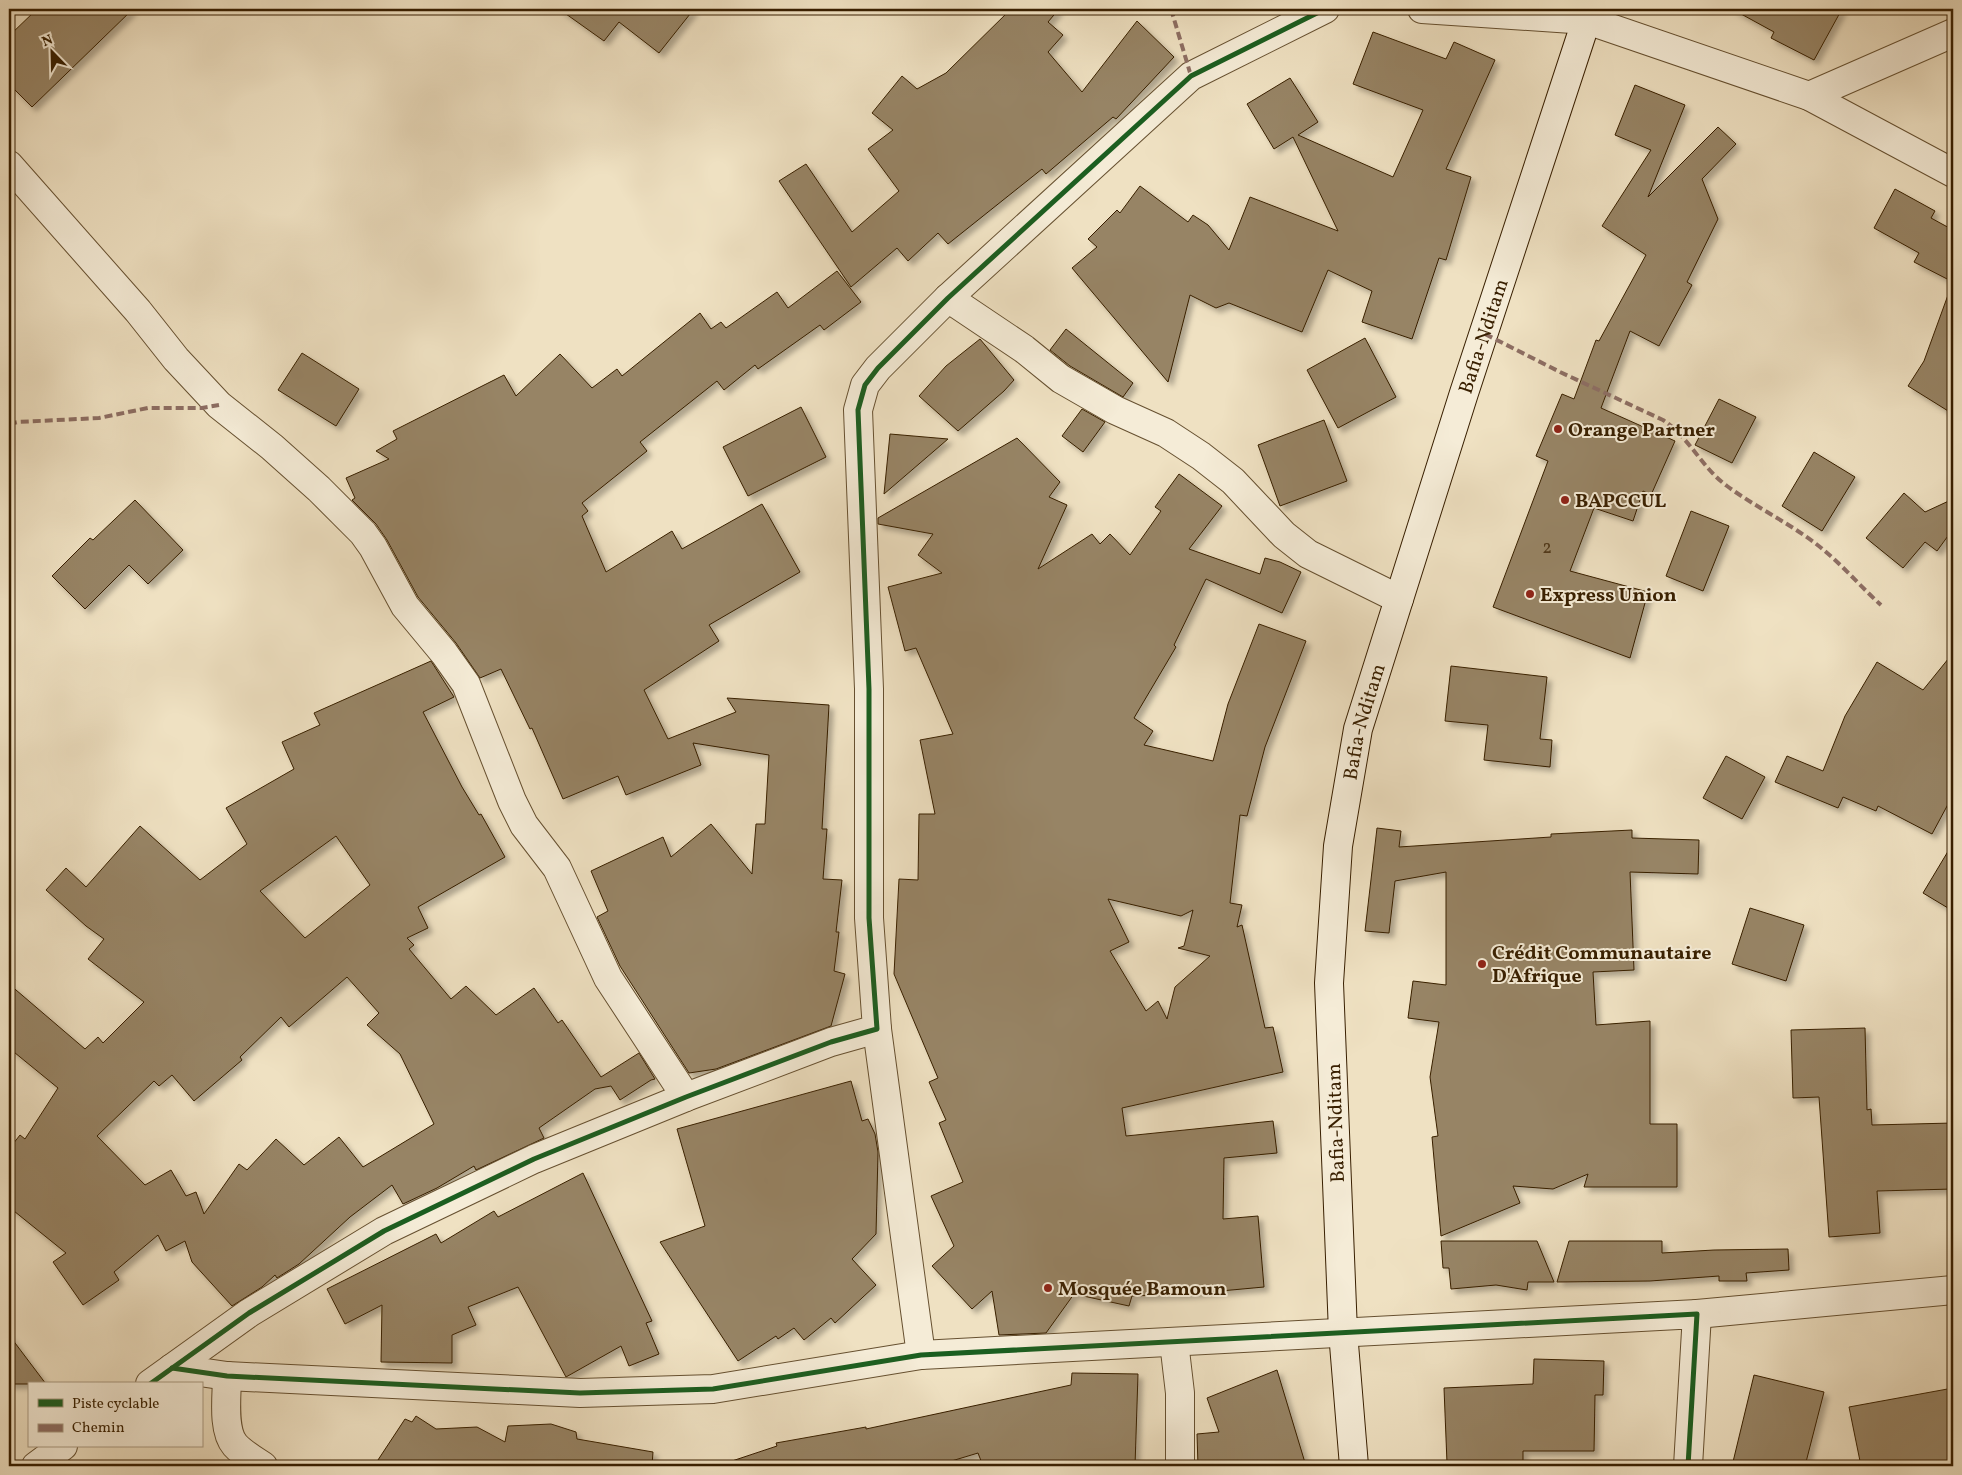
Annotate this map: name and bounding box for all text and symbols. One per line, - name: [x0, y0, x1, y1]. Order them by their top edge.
- north arrow: [28, 28, 78, 78]
- text: N: [39, 31, 56, 52]
- street label: Bafia-Nditam: [1453, 275, 1517, 398]
- place label: Orange Partner: [1568, 417, 1716, 445]
- marker: Orange Partner: [1552, 423, 1564, 435]
- place label: BAPCCUL: [1575, 488, 1666, 516]
- marker: BAPCCUL: [1559, 494, 1571, 506]
- house number: 2: [1542, 536, 1552, 561]
- place label: Express Union: [1540, 582, 1677, 610]
- marker: Express Union: [1524, 588, 1536, 600]
- street label: Bafia-Nditam: [1337, 660, 1394, 782]
- place label: Crédit Communautaire D'Afrique: [1492, 940, 1712, 991]
- marker: Crédit Communautaire D'Afrique: [1476, 958, 1488, 970]
- street label: Bafia-Nditam: [1321, 1063, 1353, 1183]
- place label: Mosquée Bamoun: [1058, 1276, 1226, 1304]
- marker: Mosquée Bamoun: [1042, 1282, 1054, 1294]
- legend: [28, 1382, 202, 1448]
- text: Piste cyclable: [72, 1394, 159, 1415]
- text: Chemin: [72, 1418, 125, 1439]

